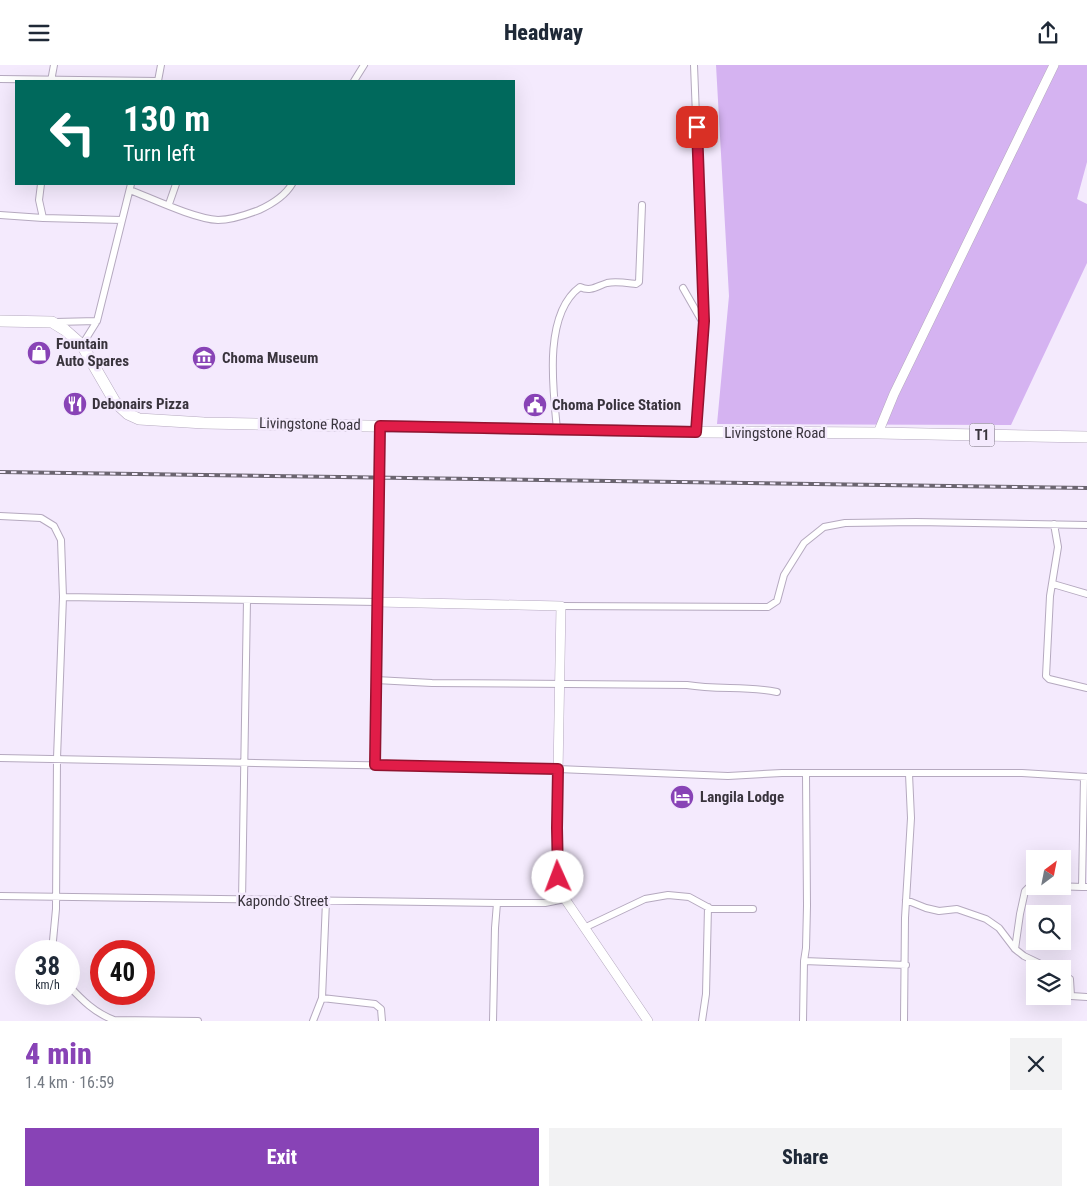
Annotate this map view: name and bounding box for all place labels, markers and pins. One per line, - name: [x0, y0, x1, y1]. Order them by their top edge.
- pin: [676, 106, 718, 148]
- place label: Fountain Auto Spares: [56, 335, 129, 370]
- shop icon: Fountain Auto Spares: [26, 340, 52, 366]
- museum icon: Choma Museum: [191, 345, 217, 371]
- place label: Choma Museum: [222, 349, 318, 367]
- restaurant icon: Debonairs Pizza: [62, 391, 88, 417]
- public building icon: Choma Police Station: [522, 392, 548, 418]
- place label: Debonairs Pizza: [92, 395, 189, 413]
- place label: Choma Police Station: [552, 396, 681, 414]
- hotel icon: Langila Lodge: [669, 784, 695, 810]
- place label: Langila Lodge: [700, 788, 784, 806]

